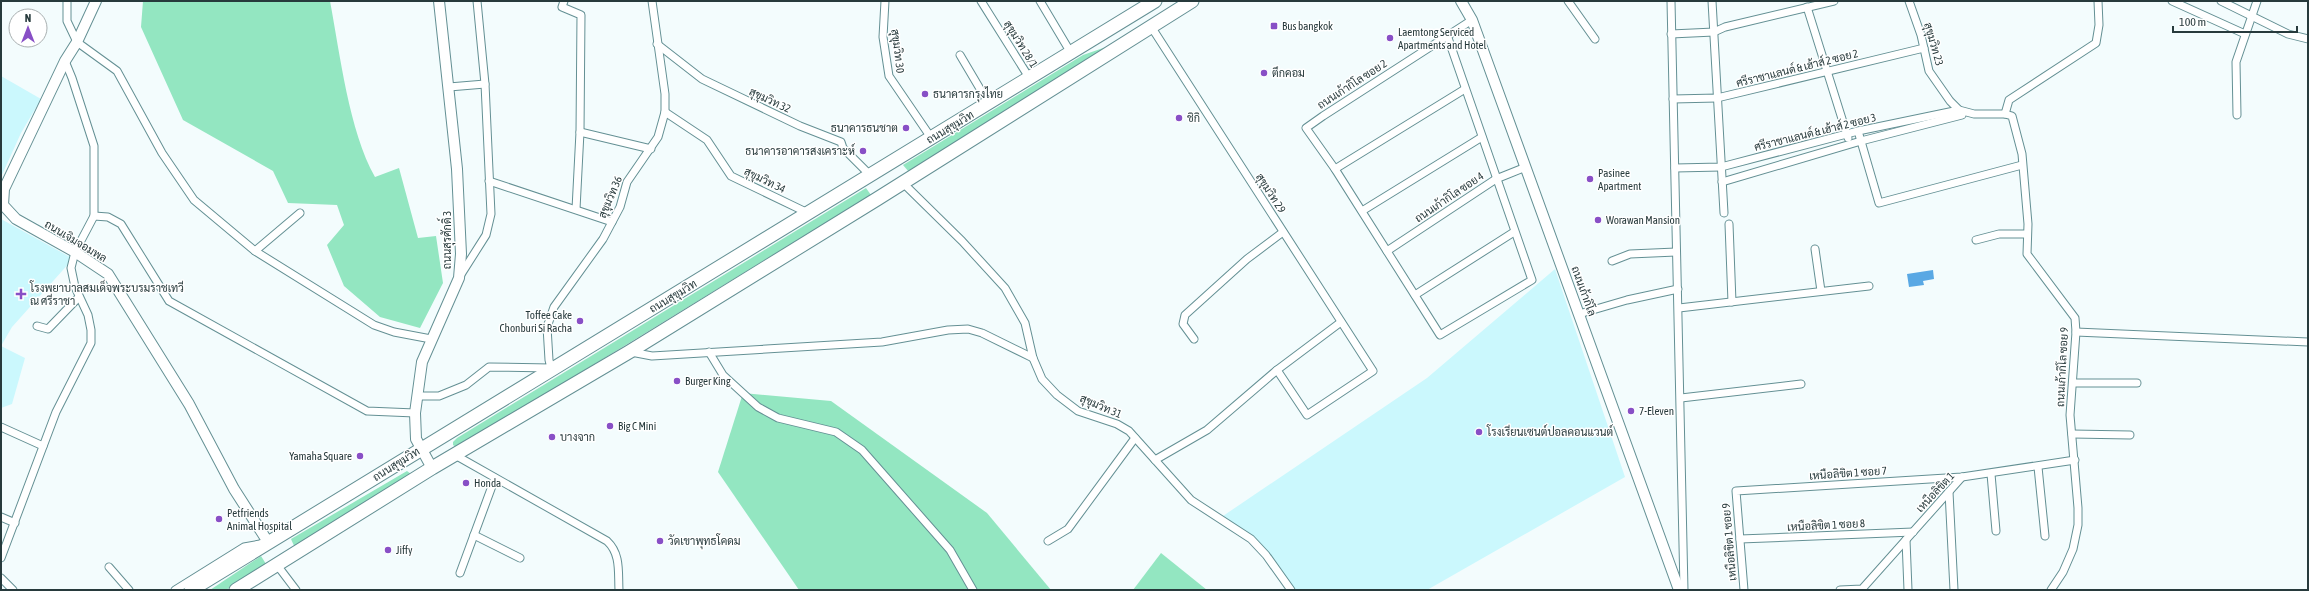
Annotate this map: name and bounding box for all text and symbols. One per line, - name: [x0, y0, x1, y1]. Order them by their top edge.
- north arrow: [8, 8, 48, 48]
- scale bar: [2173, 8, 2297, 34]
- text: N: [25, 12, 31, 24]
- text: 100 m: [2179, 15, 2206, 29]
- street label: สุขุมวิท 28/1: [999, 18, 1040, 71]
- place label: Bus bangkok: [1282, 20, 1333, 32]
- marker: Bus bangkok: [1269, 21, 1279, 31]
- street label: สุขุมวิท 23: [1919, 21, 1946, 68]
- place label: Laemtong Serviced Apartments and Hotel: [1398, 26, 1487, 51]
- street label: สุขุมวิท 30: [886, 28, 907, 74]
- marker: Laemtong Serviced Apartments and Hotel: [1385, 33, 1395, 43]
- street label: ศรีราชาแลนด์ & เฮ้าส์ 2 ซอย 2: [1734, 45, 1859, 89]
- street label: ถนนเก้ากิโล ซอย 2: [1314, 55, 1389, 111]
- place label: ตึกคอม: [1272, 66, 1305, 79]
- marker: ตึกคอม: [1259, 68, 1269, 78]
- street label: สุขุมวิท 32: [746, 85, 793, 118]
- place label: ธนาคารกรุงไทย: [933, 86, 1003, 103]
- marker: ธนาคารกรุงไทย: [920, 89, 930, 99]
- street label: ถนนสุขุมวิท: [924, 108, 977, 148]
- street label: ศรีราชาแลนด์ & เฮ้าส์ 2 ซอย 3: [1752, 109, 1877, 153]
- place label: ชิกิ: [1187, 112, 1200, 124]
- marker: ชิกิ: [1174, 113, 1184, 123]
- place label: ธนาคารธนชาต: [831, 122, 898, 134]
- marker: ธนาคารธนชาต: [901, 123, 911, 133]
- place label: ธนาคารอาคารสงเคราะห์: [745, 143, 855, 157]
- marker: ธนาคารอาคารสงเคราะห์: [858, 146, 868, 156]
- street label: สุขุมวิท 34: [741, 165, 788, 198]
- place label: Pasinee Apartment: [1598, 167, 1641, 192]
- street label: ถนนเก้ากิโล ซอย 4: [1411, 168, 1486, 224]
- street label: สุขุมวิท 29: [1251, 171, 1288, 217]
- street label: สุขุมวิท 36: [596, 174, 627, 221]
- marker: Pasinee Apartment: [1585, 174, 1595, 184]
- street label: ถนนสุรศักดิ์ 3: [436, 211, 456, 269]
- place label: Worawan Mansion: [1606, 214, 1680, 226]
- marker: Worawan Mansion: [1593, 215, 1603, 225]
- street label: ถนนเจิมจอมพล: [43, 218, 109, 264]
- street label: ถนนเก้ากิโล: [1569, 264, 1600, 318]
- street label: ถนนสุขุมวิท: [647, 277, 700, 317]
- place label: โรงพยาบาลสมเด็จพระบรมราชเทวี ณ ศรีราชา: [29, 279, 184, 307]
- marker: โรงพยาบาลสมเด็จพระบรมราชเทวี ณ ศรีราชา: [15, 288, 27, 300]
- place label: Toffee Cake Chonburi Si Racha: [500, 309, 572, 334]
- marker: Toffee Cake Chonburi Si Racha: [575, 316, 585, 326]
- street label: ถนนเก้ากิโล ซอย 9: [2052, 327, 2070, 407]
- place label: Burger King: [685, 375, 731, 387]
- marker: Burger King: [672, 376, 682, 386]
- street label: สุขุมวิท 31: [1077, 392, 1124, 423]
- place label: 7-Eleven: [1639, 405, 1674, 417]
- marker: 7-Eleven: [1626, 406, 1636, 416]
- place label: Big C Mini: [618, 420, 656, 432]
- marker: Big C Mini: [605, 421, 615, 431]
- place label: โรงเรียนเซนต์ปอลคอนแวนต์: [1486, 424, 1613, 438]
- marker: โรงเรียนเซนต์ปอลคอนแวนต์: [1474, 427, 1484, 437]
- place label: บางจาก: [560, 431, 595, 443]
- marker: บางจาก: [547, 432, 557, 442]
- street label: ถนนสุขุมวิท: [370, 445, 423, 486]
- place label: Yamaha Square: [289, 450, 352, 462]
- marker: Yamaha Square: [355, 451, 365, 461]
- street label: เหนือลิขิต 1 ซอย 7: [1809, 463, 1887, 482]
- street label: เหนือลิขิต 1: [1913, 469, 1956, 514]
- place label: Honda: [474, 477, 501, 489]
- marker: Honda: [461, 478, 471, 488]
- street label: เหนือลิขิต 1 ซอย 9: [1719, 503, 1738, 581]
- place label: Petfriends Animal Hospital: [227, 507, 292, 532]
- marker: Petfriends Animal Hospital: [214, 514, 224, 524]
- street label: เหนือลิขิต 1 ซอย 8: [1787, 516, 1865, 533]
- place label: วัดเขาพุทธโคดม: [668, 533, 741, 550]
- marker: วัดเขาพุทธโคดม: [655, 536, 665, 546]
- place label: Jiffy: [396, 544, 413, 556]
- marker: Jiffy: [383, 545, 393, 555]

